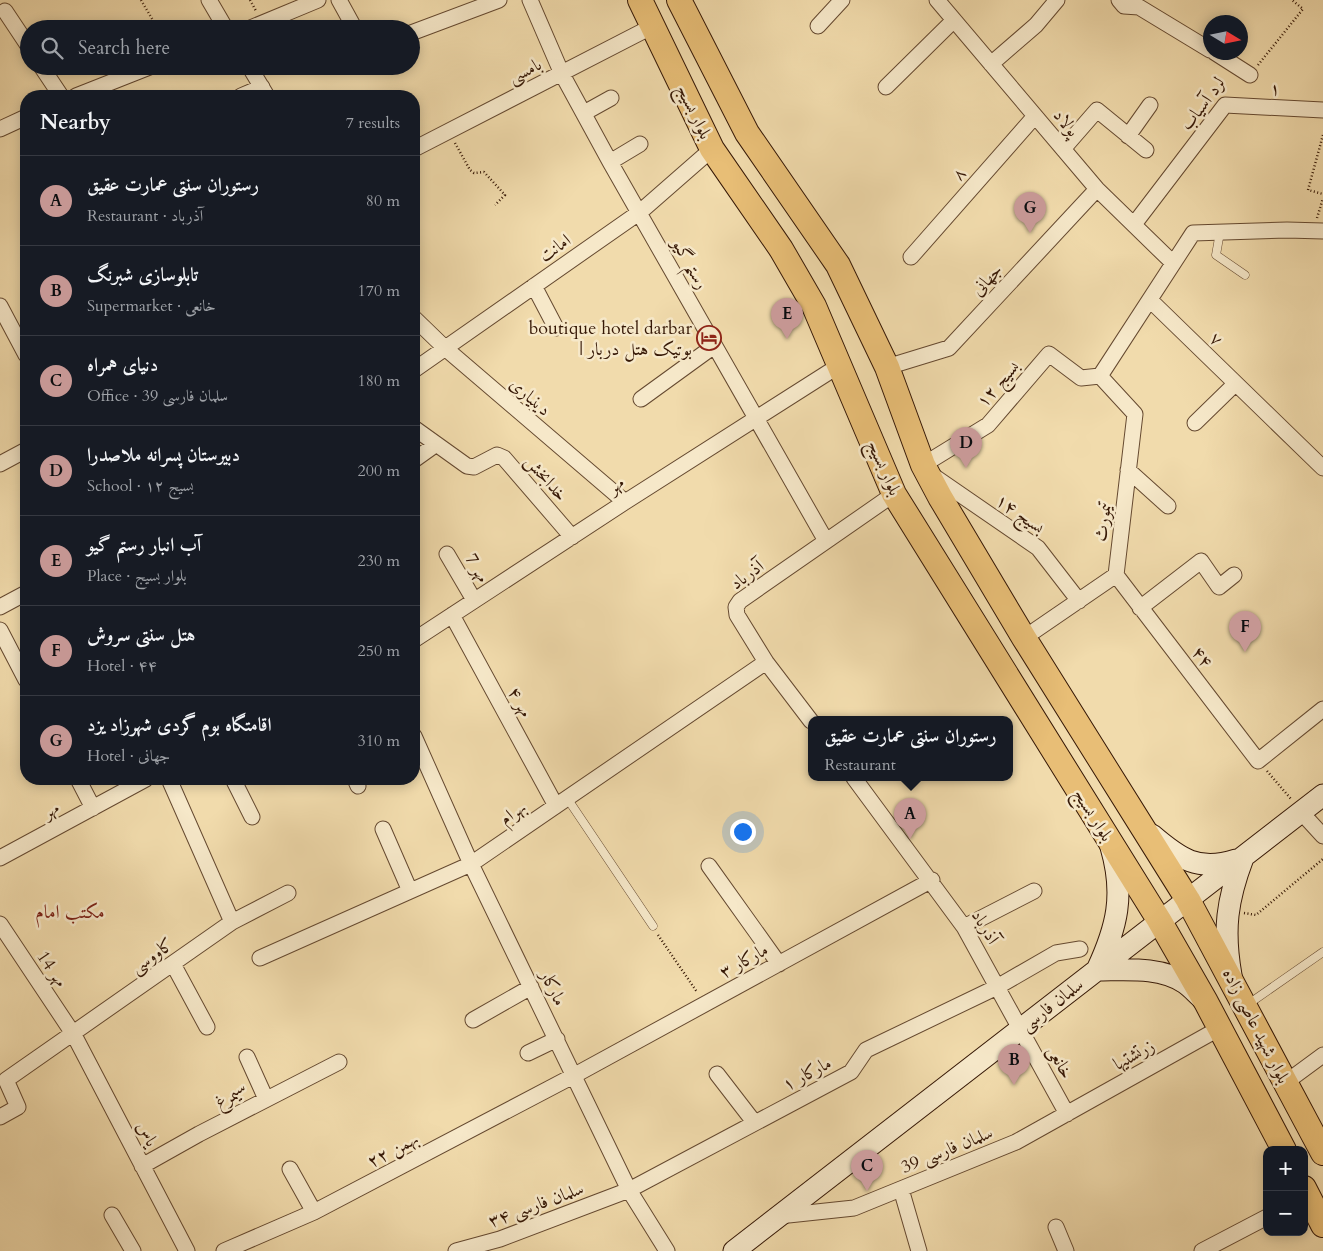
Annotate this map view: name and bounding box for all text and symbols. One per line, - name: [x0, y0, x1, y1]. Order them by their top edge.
- north arrow: [1203, 15, 1248, 60]
- search box: [20, 20, 420, 75]
- icon: search: [38, 34, 66, 62]
- text: Search here: [78, 35, 170, 61]
- street label: بامسی: [504, 52, 546, 90]
- street label: لرد آسیاب: [1174, 72, 1232, 136]
- street label: ۱: [1269, 76, 1281, 102]
- street label: بلوار بسیج: [667, 80, 718, 145]
- street label: پولاد: [1047, 104, 1086, 143]
- text: Nearby: [40, 108, 111, 137]
- text: 7 results: [346, 112, 400, 134]
- street label: ۸: [946, 162, 972, 186]
- text: رستوران سنتی عمارت عقیق: [87, 172, 259, 198]
- text: A: [50, 190, 62, 212]
- text: 80 m: [366, 190, 400, 212]
- pin: G: [1014, 192, 1046, 233]
- text: Restaurant · آذرباد: [87, 205, 203, 227]
- street label: امانت: [534, 228, 576, 268]
- street label: رستم گیو: [660, 232, 714, 296]
- street label: جهانی: [966, 258, 1008, 302]
- text: تابلوسازی شبرنگ: [87, 262, 198, 288]
- text: B: [50, 280, 62, 302]
- text: 170 m: [358, 280, 400, 302]
- text: Supermarket · خانعی: [87, 295, 216, 317]
- pin: E: [771, 298, 803, 339]
- place label: boutique hotel darbar | بوتیک هتل دربار: [529, 316, 692, 362]
- hotel icon: boutique hotel darbar | بوتیک هتل دربار: [696, 325, 722, 351]
- street label: ۷: [1203, 326, 1229, 352]
- text: دنیای همراه: [87, 352, 158, 378]
- street label: بسیج ۱۲: [971, 355, 1028, 415]
- text: C: [50, 370, 62, 392]
- text: 180 m: [358, 370, 400, 392]
- street label: دینیاری: [504, 372, 556, 422]
- text: Office · سلمان فارسی 39: [87, 385, 228, 407]
- pin: D: [950, 427, 982, 468]
- street label: بلوار بسیج: [858, 436, 907, 501]
- text: دبیرستان پسرانه ملاصدرا: [87, 442, 240, 468]
- street label: خدابخش: [519, 449, 573, 507]
- text: D: [49, 460, 63, 482]
- text: 200 m: [358, 460, 400, 482]
- street label: مهر: [601, 470, 630, 501]
- text: School · بسیج ۱۲: [87, 475, 194, 497]
- street label: بسیج ۱۴: [989, 488, 1050, 542]
- street label: تیمورث: [1088, 500, 1118, 543]
- text: آب انبار رستم گیو: [87, 532, 201, 558]
- street label: مهر 7: [459, 549, 495, 587]
- text: E: [51, 550, 61, 572]
- text: 230 m: [358, 550, 400, 572]
- street label: آذرباد: [725, 553, 771, 596]
- text: Place · بلوار بسیج: [87, 565, 187, 587]
- pin: F: [1229, 611, 1261, 652]
- text: هتل سنتی سروش: [87, 622, 195, 648]
- text: F: [51, 640, 61, 662]
- text: 250 m: [358, 640, 400, 662]
- street label: ۴۴: [1186, 641, 1218, 673]
- text: Hotel · ۴۴: [87, 655, 157, 677]
- street label: مهر ۴: [502, 682, 538, 722]
- text: اقامتگاه بوم گردی شهرزاد یزد: [87, 712, 272, 738]
- popup: [808, 716, 1013, 781]
- text: رستوران سنتی عمارت عقیق: [824, 723, 997, 749]
- text: G: [49, 730, 63, 752]
- text: 310 m: [358, 730, 400, 752]
- text: Hotel · جهانی: [87, 745, 170, 767]
- text: Restaurant: [824, 754, 896, 776]
- street label: بلوار بسیج: [1064, 784, 1119, 848]
- street label: مهر: [36, 795, 64, 826]
- street label: بهرام: [494, 795, 533, 834]
- pin: A: [894, 798, 926, 839]
- your location: [730, 819, 756, 845]
- district label: مکتب امام: [35, 899, 105, 928]
- street label: آذرباد: [965, 905, 1006, 951]
- street label: کاووسی: [125, 932, 179, 980]
- street label: مارکار ۳: [715, 937, 773, 985]
- street label: مهر 14: [31, 946, 73, 992]
- street label: مارکار: [533, 964, 572, 1010]
- street label: بلوار شهید عاصی زاده: [1216, 964, 1296, 1088]
- street label: سلمان فارسی: [1015, 972, 1089, 1038]
- street label: زرتشتیها: [1109, 1033, 1159, 1077]
- street label: خانعی: [1041, 1041, 1079, 1083]
- pin: B: [998, 1044, 1030, 1085]
- street label: مارکار ۱: [778, 1051, 836, 1097]
- street label: سیمرغ: [211, 1077, 252, 1116]
- street label: یاس: [130, 1117, 165, 1152]
- street label: سلمان فارسی 39: [897, 1120, 997, 1180]
- street label: ۲۲ بهمن: [363, 1126, 423, 1174]
- map controls: [1263, 1146, 1308, 1236]
- button: +: [1263, 1146, 1308, 1191]
- pin: C: [851, 1150, 883, 1191]
- street label: سلمان فارسی ۳۴: [485, 1176, 587, 1234]
- button: −: [1263, 1191, 1308, 1236]

